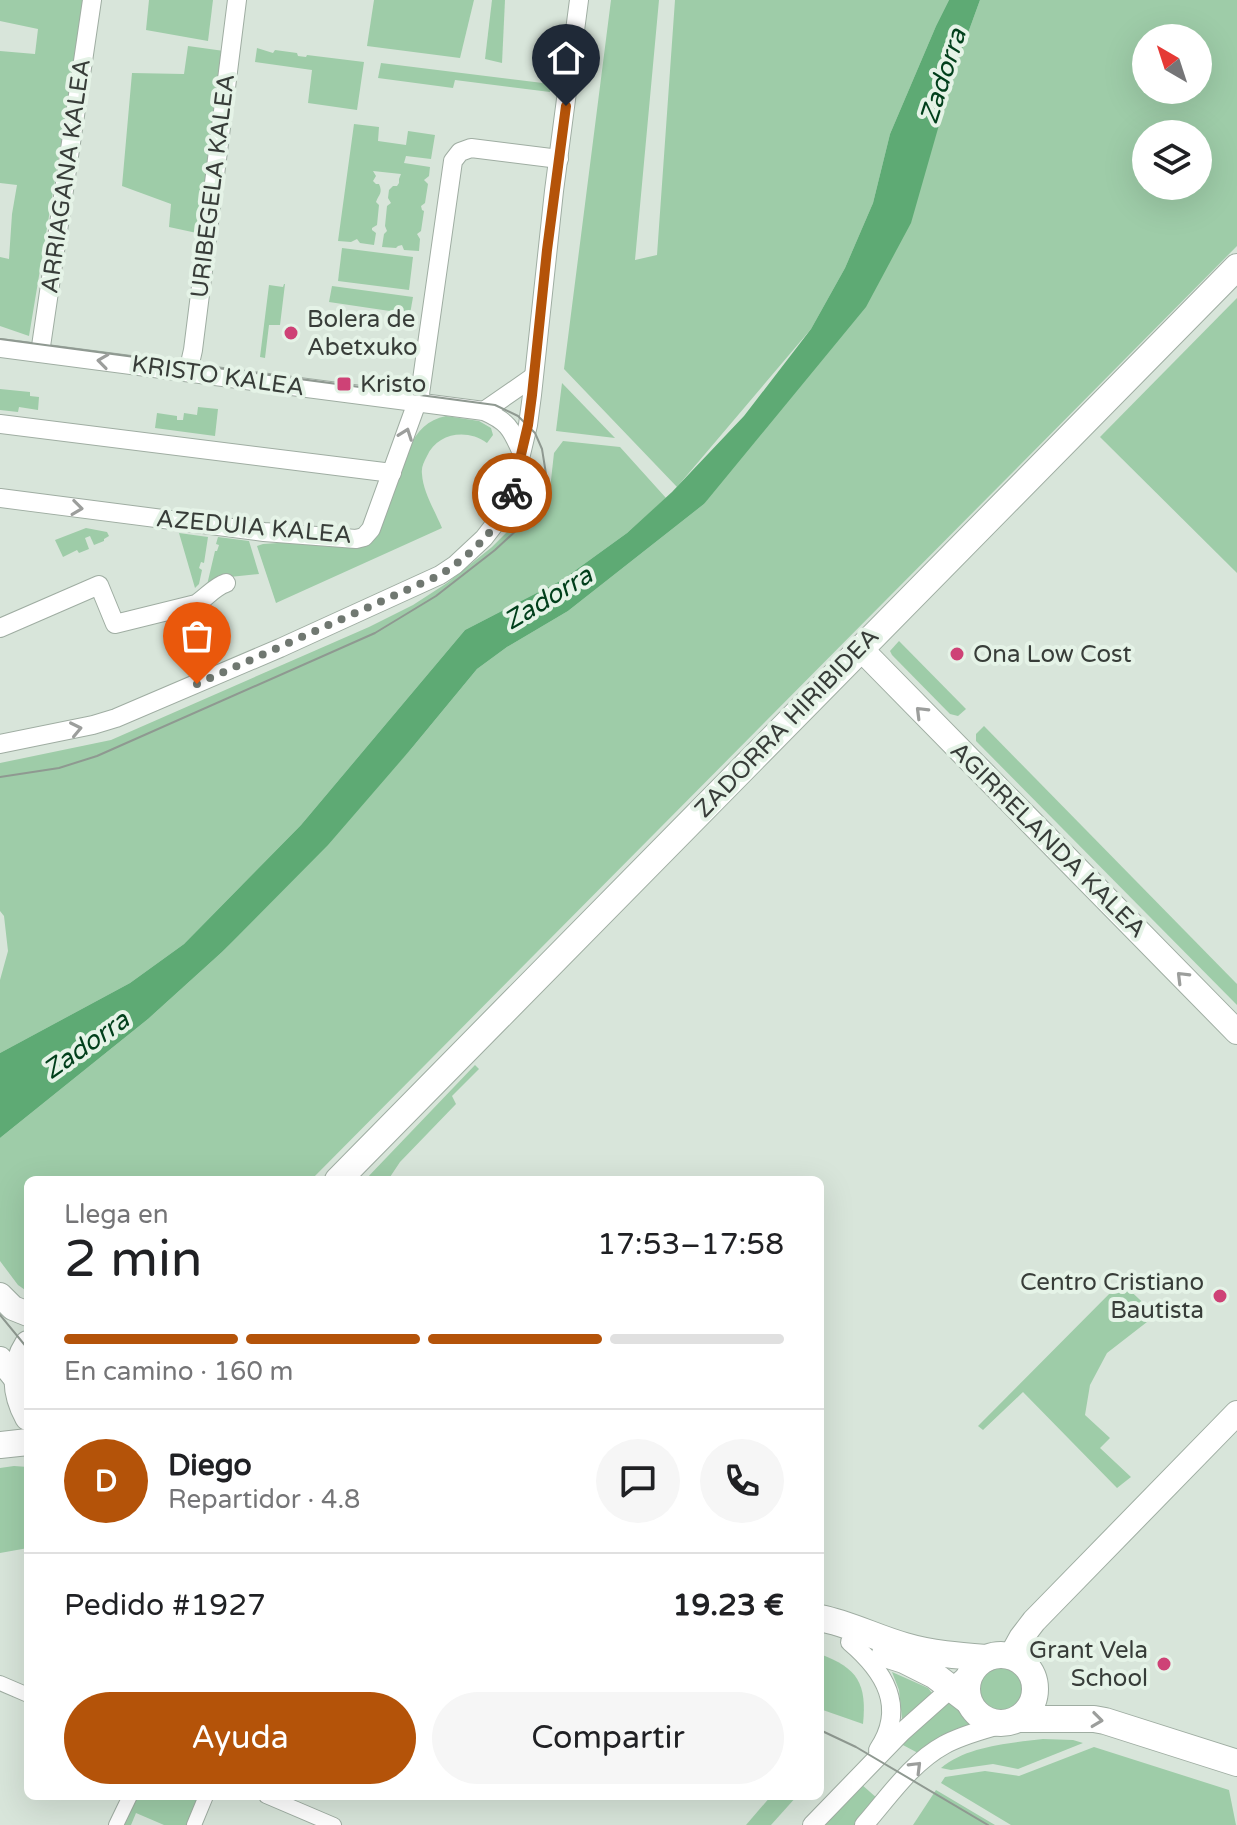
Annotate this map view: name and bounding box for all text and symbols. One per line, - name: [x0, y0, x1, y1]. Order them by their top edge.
- water label: Zadorra: [913, 23, 973, 127]
- pin: [532, 24, 600, 106]
- north arrow: [1132, 24, 1212, 104]
- map controls: [1132, 24, 1212, 200]
- icon: home: [544, 36, 588, 80]
- street label: ARRIAGANA KALEA: [35, 57, 97, 295]
- street label: URIBEGELA KALEA: [185, 72, 241, 300]
- button: layers: [1132, 120, 1212, 200]
- place label: Bolera de Abetxuko: [307, 305, 418, 362]
- marker: Bolera de Abetxuko: [282, 324, 300, 342]
- street label: KRISTO KALEA: [130, 350, 306, 402]
- one-way arrow: [96, 353, 110, 370]
- place label: Kristo: [360, 370, 426, 399]
- marker: Kristo: [335, 375, 353, 393]
- one-way arrow: [396, 428, 413, 442]
- courier: [472, 453, 552, 533]
- icon: bike: [490, 471, 534, 515]
- one-way arrow: [70, 499, 84, 516]
- street label: AZEDUIA KALEA: [155, 504, 353, 550]
- water label: Zadorra: [498, 559, 599, 637]
- pin: [163, 602, 231, 684]
- icon: bag: [175, 614, 219, 658]
- street label: ZADORRA HIRIBIDEA: [689, 622, 885, 824]
- place label: Ona Low Cost: [973, 640, 1132, 669]
- marker: Ona Low Cost: [948, 645, 966, 663]
- one-way arrow: [916, 706, 930, 721]
- one-way arrow: [69, 721, 83, 738]
- street label: AGIRRELANDA KALEA: [944, 736, 1152, 944]
- one-way arrow: [1177, 972, 1191, 986]
- water label: Zadorra: [37, 1003, 136, 1086]
- text: Llega en: [64, 1199, 169, 1230]
- text: 17:53–17:58: [597, 1226, 784, 1263]
- text: 2 min: [64, 1228, 203, 1291]
- place label: Centro Cristiano Bautista: [1020, 1268, 1204, 1325]
- marker: Centro Cristiano Bautista: [1211, 1287, 1229, 1305]
- text: En camino · 160 m: [64, 1356, 293, 1387]
- button: chat: [596, 1439, 680, 1523]
- button: phone: [700, 1439, 784, 1523]
- text: Diego: [168, 1447, 252, 1484]
- text: D: [95, 1463, 117, 1500]
- text: Repartidor · 4.8: [168, 1484, 360, 1515]
- text: Pedido #1927: [64, 1587, 266, 1624]
- text: 19.23 €: [673, 1587, 784, 1624]
- place label: Grant Vela School: [1029, 1636, 1148, 1693]
- marker: Grant Vela School: [1155, 1655, 1173, 1673]
- button: Ayuda: [64, 1692, 416, 1784]
- button: Compartir: [432, 1692, 784, 1784]
- one-way arrow: [1091, 1712, 1104, 1729]
- one-way arrow: [907, 1762, 922, 1776]

